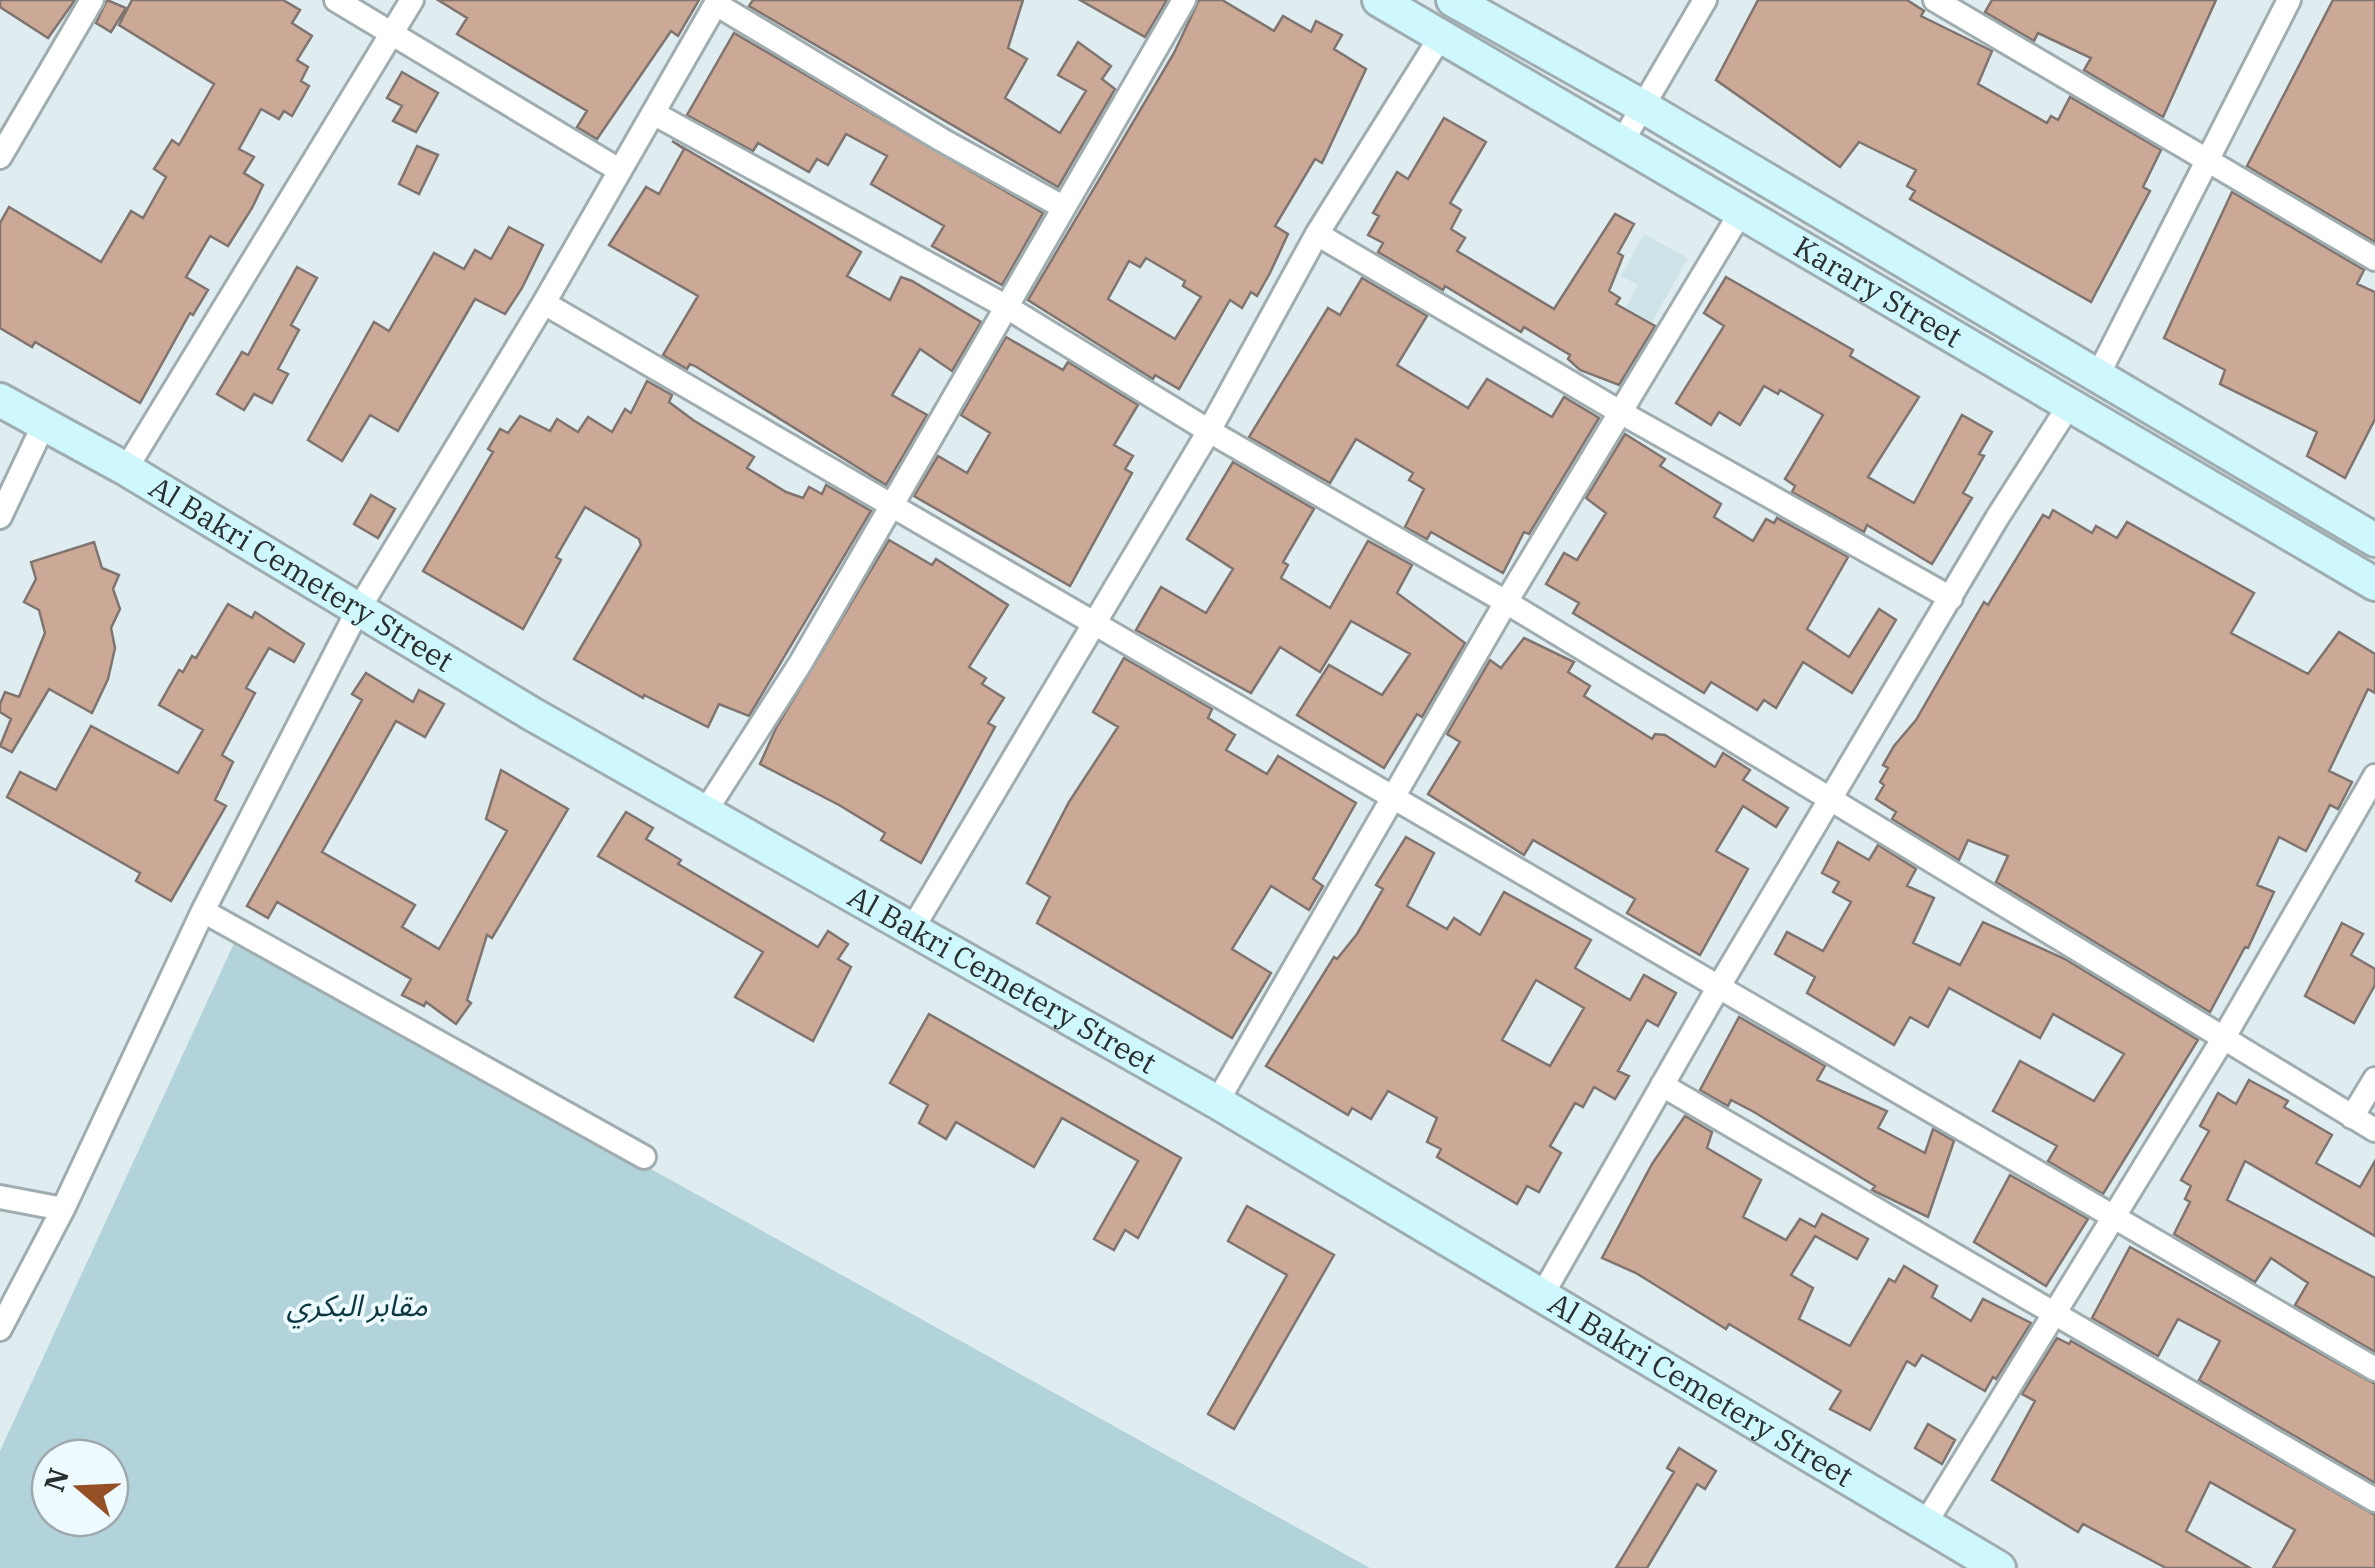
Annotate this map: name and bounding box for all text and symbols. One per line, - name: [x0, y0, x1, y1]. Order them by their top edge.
- street label: Karary Street: [1787, 227, 1969, 356]
- street label: Al Bakri Cemetery Street: [143, 467, 461, 680]
- street label: Al Bakri Cemetery Street: [842, 876, 1164, 1082]
- street label: Al Bakri Cemetery Street: [1542, 1283, 1861, 1495]
- park label: مقابر البكري: [287, 1285, 428, 1329]
- north arrow: [30, 1438, 130, 1538]
- text: N: [35, 1463, 77, 1496]

